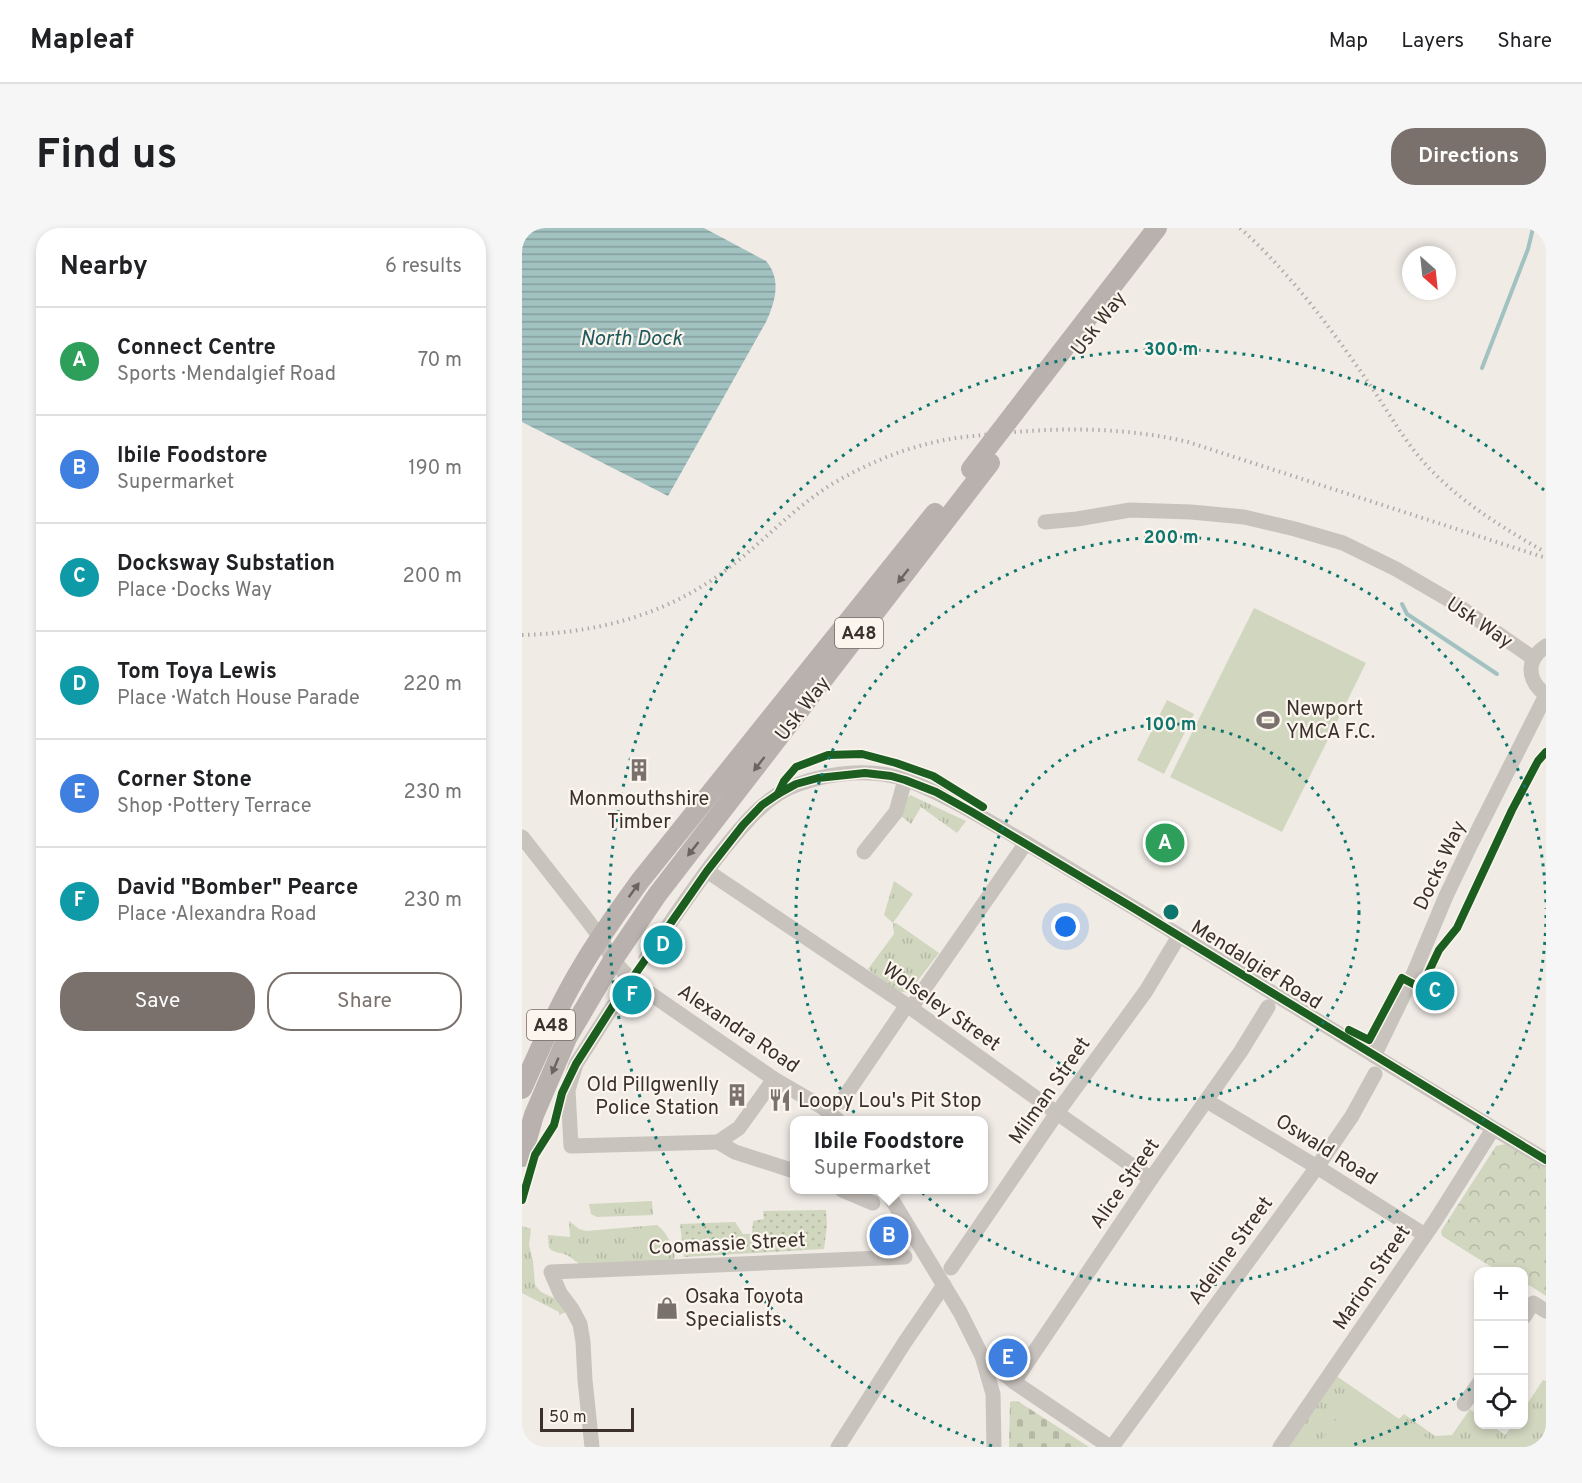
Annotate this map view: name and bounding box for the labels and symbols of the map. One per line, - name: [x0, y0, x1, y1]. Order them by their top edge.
- north arrow: [1402, 246, 1456, 300]
- street label: Usk Way: [1066, 287, 1133, 362]
- water label: North Dock: [580, 326, 683, 353]
- text: 300 m: [1144, 339, 1198, 362]
- text: 200 m: [1143, 527, 1199, 550]
- one-way arrow: [897, 568, 910, 584]
- street label: Usk Way: [1440, 592, 1517, 655]
- road number: A48: [835, 618, 883, 648]
- street label: Usk Way: [770, 672, 837, 747]
- place label: Newport YMCA F.C.: [1286, 697, 1375, 746]
- sports icon: Newport YMCA F.C.: [1255, 707, 1281, 733]
- text: 100 m: [1145, 714, 1197, 737]
- one-way arrow: [753, 756, 765, 771]
- building icon: Monmouthshire Timber: [626, 757, 652, 783]
- place label: Monmouthshire Timber: [569, 787, 709, 836]
- street label: Docks Way: [1409, 817, 1473, 915]
- pin: A: [1146, 820, 1184, 866]
- one-way arrow: [687, 842, 699, 857]
- one-way arrow: [628, 882, 640, 898]
- centre of rings: [1161, 902, 1181, 922]
- your location: [1051, 912, 1080, 941]
- street label: Mendalgief Road: [1185, 915, 1326, 1016]
- pin: D: [644, 922, 682, 968]
- street label: Wolseley Street: [877, 957, 1005, 1058]
- pin: C: [1416, 968, 1454, 1014]
- pin: F: [612, 972, 652, 1017]
- street label: Alexandra Road: [672, 979, 804, 1080]
- road number: A48: [527, 1010, 575, 1040]
- street label: Milman Street: [1004, 1032, 1097, 1150]
- one-way arrow: [550, 1058, 560, 1076]
- place label: Old Pillgwenlly Police Station: [586, 1073, 719, 1122]
- building icon: Old Pillgwenlly Police Station: [724, 1082, 750, 1108]
- restaurant icon: Loopy Lou's Pit Stop: [767, 1087, 793, 1113]
- place label: Loopy Lou's Pit Stop: [798, 1089, 982, 1115]
- street label: Oswald Road: [1270, 1109, 1382, 1192]
- street label: Alice Street: [1085, 1134, 1166, 1234]
- street label: Adeline Street: [1184, 1192, 1280, 1311]
- pin: B: [870, 1214, 908, 1258]
- street label: Marion Street: [1328, 1221, 1417, 1336]
- street label: Coomassie Street: [648, 1228, 806, 1262]
- place label: Osaka Toyota Specialists: [685, 1285, 804, 1334]
- shop icon: Osaka Toyota Specialists: [654, 1295, 680, 1321]
- pin: E: [988, 1336, 1028, 1380]
- scale bar: [540, 1405, 634, 1432]

